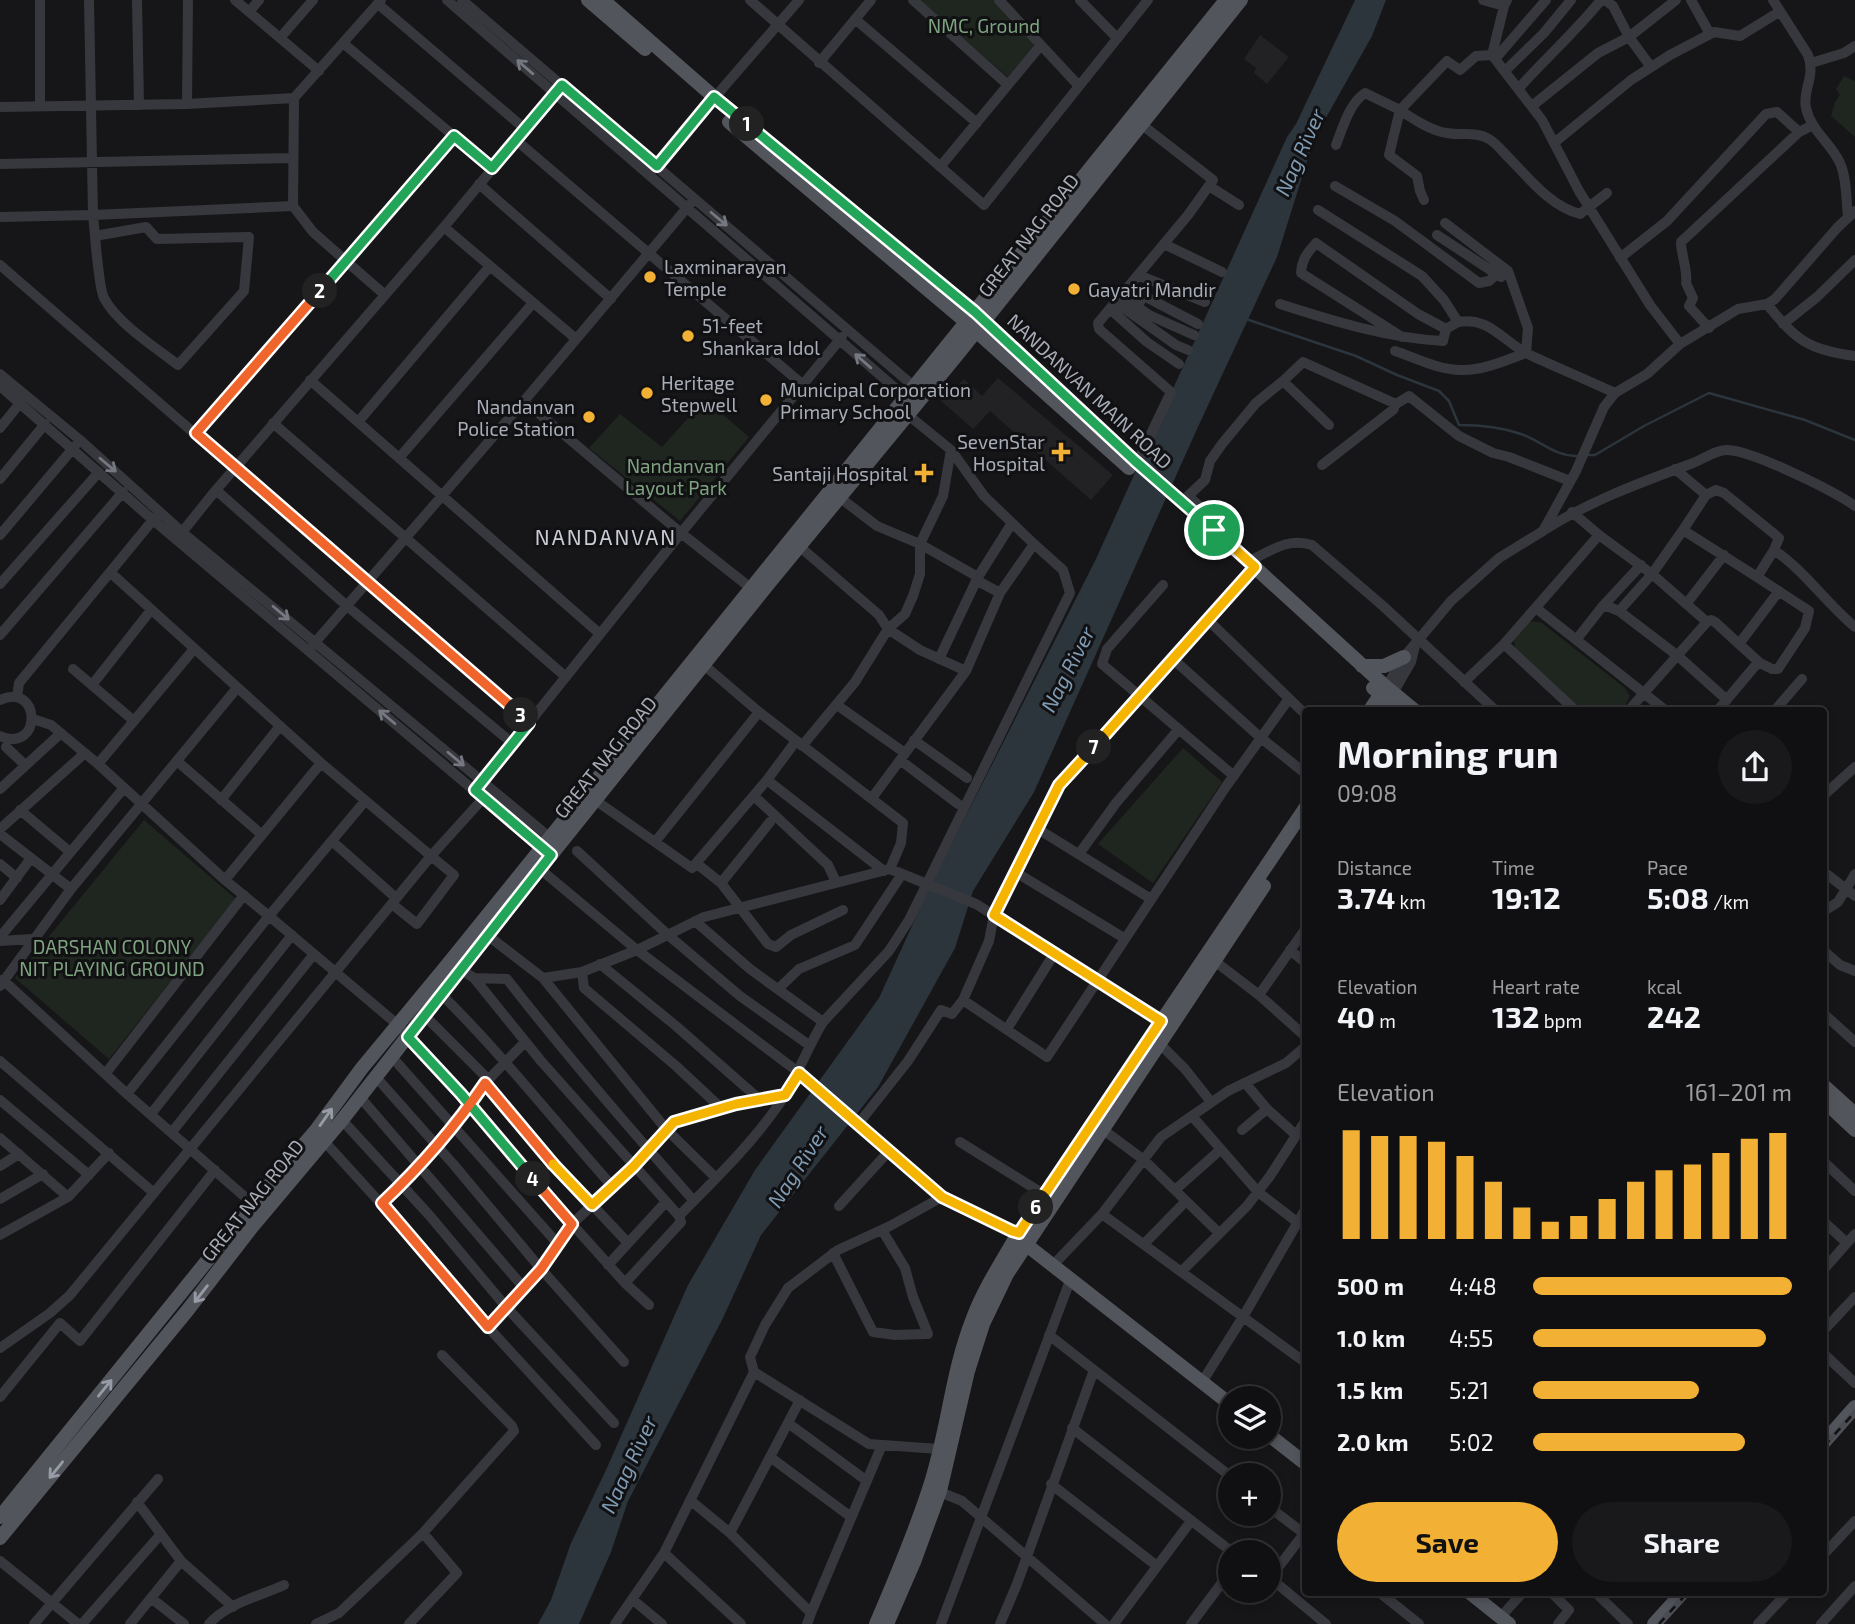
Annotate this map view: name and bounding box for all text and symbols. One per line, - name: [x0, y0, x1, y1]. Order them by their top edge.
- park label: NMC, Ground: [928, 14, 1040, 37]
- one-way arrow: [516, 59, 534, 75]
- water label: Nag River: [1269, 104, 1329, 199]
- pin: 1: [730, 106, 764, 142]
- text: 1: [742, 112, 751, 135]
- street label: GREAT NAG ROAD: [973, 169, 1083, 301]
- one-way arrow: [710, 211, 728, 227]
- place label: Laxminarayan Temple: [664, 255, 787, 300]
- marker: Laxminarayan Temple: [642, 269, 658, 285]
- pin: 2: [302, 274, 338, 308]
- place label: Gayatri Mandir: [1088, 278, 1216, 301]
- text: 2: [314, 279, 325, 302]
- marker: Gayatri Mandir: [1066, 281, 1082, 297]
- street label: NANDANVAN MAIN ROAD: [1003, 309, 1177, 473]
- place label: 51-feet Shankara Idol: [702, 314, 820, 359]
- marker: 51-feet Shankara Idol: [680, 328, 696, 344]
- one-way arrow: [854, 353, 872, 369]
- place label: Heritage Stepwell: [661, 371, 737, 416]
- place label: Municipal Corporation Primary School: [780, 378, 971, 423]
- marker: Heritage Stepwell: [639, 385, 655, 401]
- marker: Municipal Corporation Primary School: [758, 392, 774, 408]
- place label: Nandanvan Police Station: [457, 395, 575, 440]
- marker: Nandanvan Police Station: [581, 409, 597, 425]
- place label: SevenStar Hospital: [957, 430, 1045, 475]
- marker: SevenStar Hospital: [1051, 442, 1071, 462]
- park label: Nandanvan Layout Park: [625, 454, 727, 499]
- one-way arrow: [99, 457, 117, 473]
- place label: Santaji Hospital: [772, 462, 908, 485]
- marker: Santaji Hospital: [914, 463, 934, 483]
- pin: [1184, 500, 1244, 560]
- icon: arrive: [1195, 511, 1233, 549]
- district label: NANDANVAN: [535, 524, 677, 549]
- one-way arrow: [271, 606, 289, 621]
- water label: Nag River: [1035, 622, 1099, 716]
- street label: GREAT NAG ROAD: [549, 691, 661, 823]
- pin: 3: [504, 698, 538, 732]
- text: 3: [515, 703, 526, 726]
- one-way arrow: [378, 709, 396, 724]
- pin: 7: [1076, 730, 1112, 764]
- text: Morning run: [1337, 730, 1558, 776]
- button: share: [1718, 730, 1792, 804]
- text: 7: [1088, 735, 1099, 758]
- one-way arrow: [446, 751, 464, 767]
- text: 09:08: [1337, 779, 1397, 807]
- text: Distance: [1337, 856, 1412, 879]
- text: Time: [1492, 856, 1535, 879]
- text: Pace: [1647, 856, 1688, 879]
- text: 3.74: [1337, 879, 1395, 915]
- text: 19:12: [1492, 879, 1561, 915]
- text: 5:08: [1647, 879, 1709, 915]
- text: km: [1395, 890, 1426, 913]
- text: /km: [1709, 890, 1749, 913]
- park label: DARSHAN COLONY NIT PLAYING GROUND: [19, 935, 205, 980]
- text: Elevation: [1337, 975, 1418, 998]
- text: Heart rate: [1492, 975, 1580, 998]
- text: kcal: [1647, 975, 1682, 998]
- text: 40: [1337, 998, 1375, 1034]
- text: 132: [1492, 998, 1539, 1034]
- text: 242: [1647, 998, 1701, 1034]
- text: m: [1375, 1009, 1396, 1032]
- text: bpm: [1539, 1009, 1582, 1032]
- text: Elevation: [1337, 1078, 1435, 1106]
- text: 161–201 m: [1686, 1078, 1792, 1106]
- one-way arrow: [318, 1108, 333, 1127]
- water label: Nag River: [761, 1120, 833, 1212]
- street label: GREAT NAG ROAD: [196, 1134, 308, 1266]
- pin: 4: [516, 1162, 550, 1196]
- text: 4: [526, 1167, 539, 1190]
- pin: 6: [1018, 1190, 1054, 1224]
- text: 6: [1030, 1195, 1041, 1218]
- text: 500 m: [1337, 1272, 1404, 1300]
- text: 4:48: [1449, 1272, 1497, 1300]
- one-way arrow: [193, 1285, 208, 1303]
- text: 1.0 km: [1337, 1324, 1405, 1352]
- text: 4:55: [1449, 1324, 1493, 1352]
- text: 1.5 km: [1337, 1376, 1403, 1404]
- text: 5:21: [1449, 1376, 1489, 1404]
- one-way arrow: [97, 1379, 112, 1397]
- map controls: [1218, 1386, 1281, 1603]
- button: layers: [1218, 1386, 1281, 1449]
- water label: Naag River: [595, 1411, 662, 1517]
- text: 2.0 km: [1337, 1428, 1409, 1456]
- text: 5:02: [1449, 1428, 1494, 1456]
- one-way arrow: [48, 1460, 63, 1478]
- button: +: [1218, 1463, 1281, 1526]
- button: Save: [1337, 1502, 1558, 1582]
- button: Share: [1572, 1502, 1792, 1582]
- button: −: [1218, 1540, 1281, 1603]

